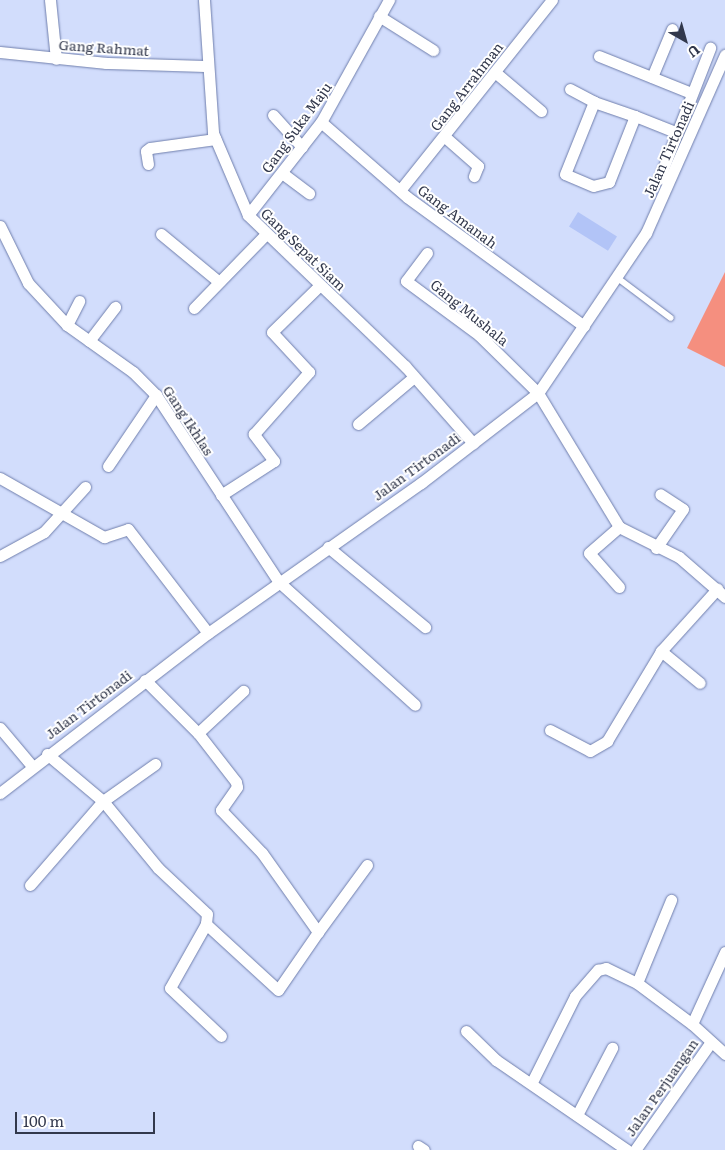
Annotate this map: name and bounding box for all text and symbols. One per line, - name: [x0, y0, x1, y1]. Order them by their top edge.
- north arrow: [660, 15, 710, 65]
- street label: Gang Rahmat: [58, 35, 150, 59]
- street label: Gang Arrahman: [426, 38, 506, 134]
- text: U: [684, 41, 705, 63]
- street label: Gang Suka Maju: [257, 78, 335, 176]
- street label: Jalan Tirtonadi: [639, 98, 697, 200]
- street label: Gang Amanah: [415, 181, 501, 251]
- street label: Gang Sepat Siam: [258, 204, 350, 294]
- street label: Gang Mushala: [428, 275, 512, 349]
- street label: Gang Ikhlas: [160, 382, 218, 458]
- street label: Jalan Tirtonadi: [369, 429, 463, 503]
- street label: Jalan Tirtonadi: [41, 666, 135, 742]
- street label: Jalan Perjuangan: [621, 1035, 701, 1139]
- scale bar: [18, 1102, 158, 1134]
- text: 100 m: [23, 1109, 64, 1132]

